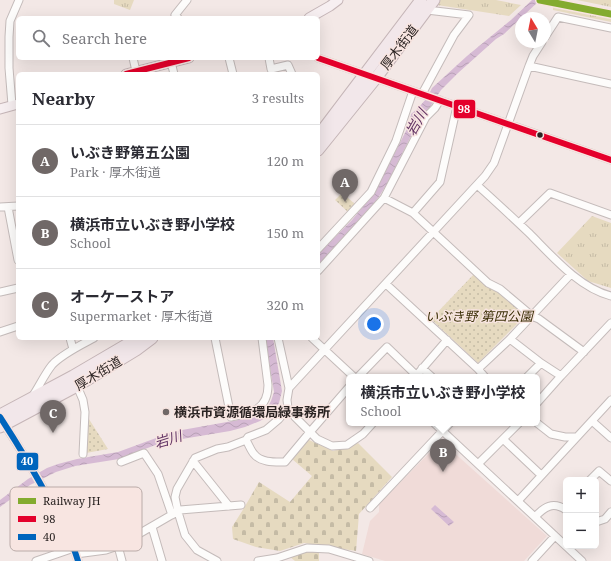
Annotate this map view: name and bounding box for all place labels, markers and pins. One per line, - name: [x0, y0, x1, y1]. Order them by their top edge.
- unlabelled marker: [535, 130, 545, 140]
- pin: A: [332, 169, 358, 202]
- pin: C: [40, 400, 66, 433]
- place label: 横浜市資源循環局緑事務所: [174, 403, 330, 421]
- marker: 横浜市資源循環局緑事務所: [161, 407, 171, 417]
- pin: B: [430, 439, 456, 472]

